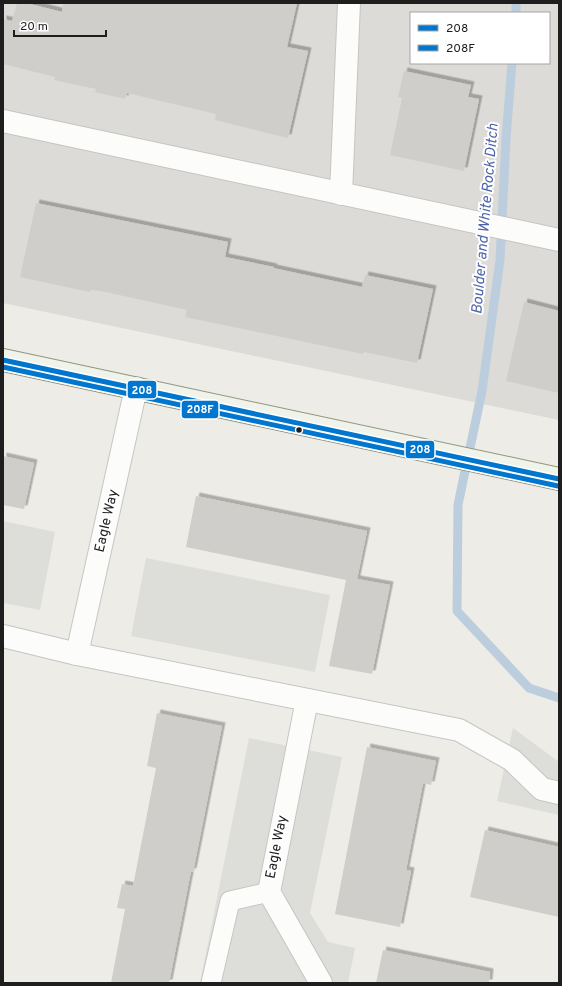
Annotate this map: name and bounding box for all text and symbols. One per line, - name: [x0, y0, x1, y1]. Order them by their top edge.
- scale bar: [14, 12, 106, 38]
- legend: [410, 12, 550, 64]
- text: 20 m: [20, 19, 48, 35]
- text: 208: [446, 21, 468, 37]
- text: 208F: [446, 41, 475, 57]
- water label: Boulder and White Rock Ditch: [468, 123, 504, 315]
- line badge: 208: [127, 380, 157, 399]
- text: 208: [132, 384, 153, 398]
- line badge: 208F: [181, 400, 219, 419]
- text: 208F: [186, 403, 214, 417]
- unlabelled marker: [294, 425, 304, 435]
- line badge: 208: [405, 440, 435, 459]
- text: 208: [410, 443, 431, 457]
- street label: Eagle Way: [92, 488, 122, 554]
- street label: Eagle Way: [263, 814, 291, 880]

